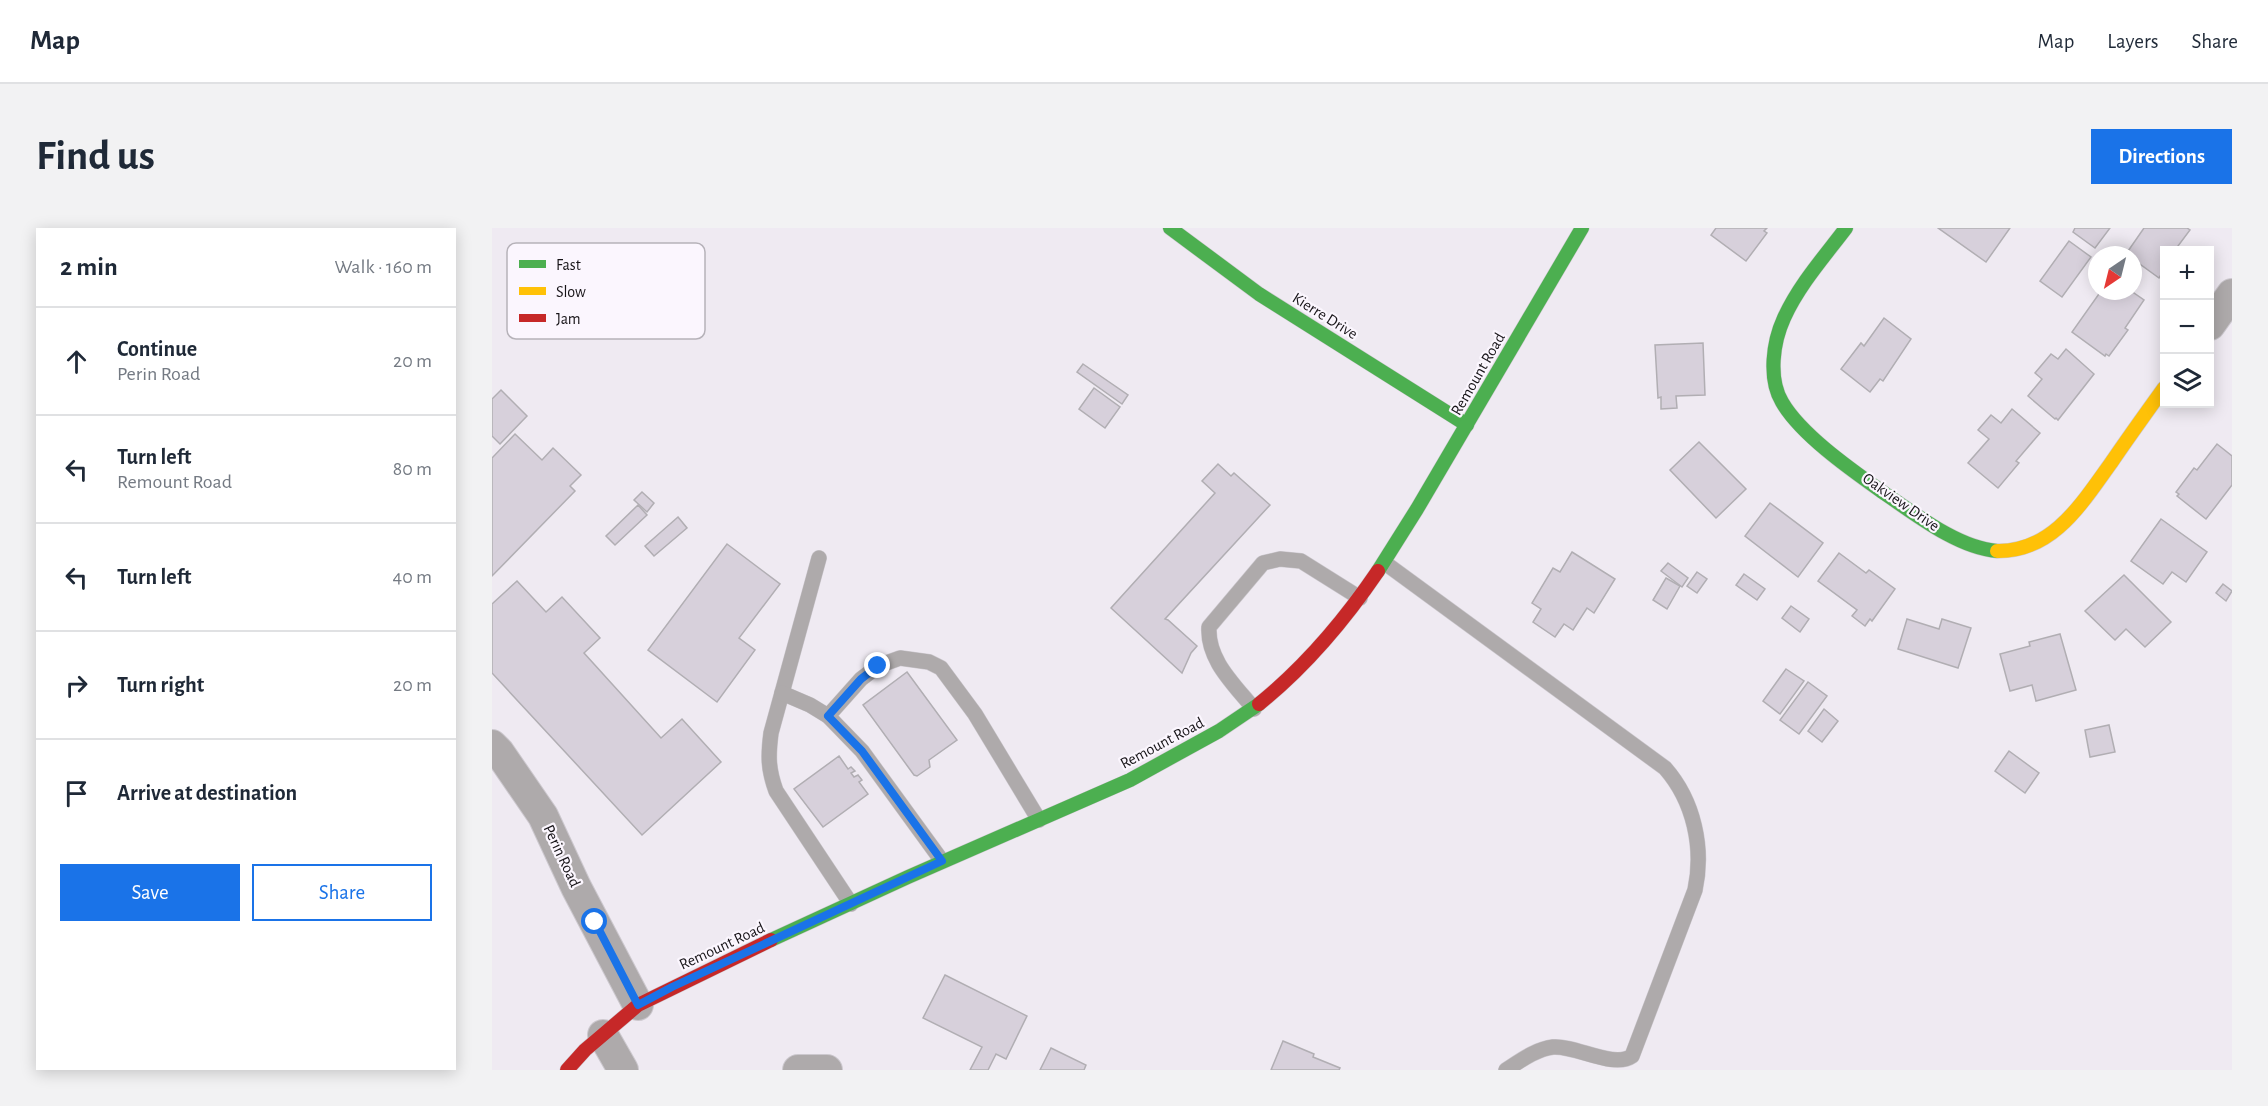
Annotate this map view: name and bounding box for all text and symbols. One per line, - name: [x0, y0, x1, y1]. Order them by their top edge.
- text: Map: [30, 27, 80, 55]
- text: Map: [2038, 31, 2074, 52]
- text: Layers: [2107, 31, 2158, 52]
- text: Share: [2191, 31, 2238, 52]
- button: Directions: [2091, 129, 2232, 184]
- text: Find us: [36, 135, 155, 177]
- legend: [507, 243, 705, 339]
- north arrow: [2088, 246, 2142, 300]
- map controls: [2160, 246, 2214, 408]
- button: +: [2160, 246, 2214, 300]
- text: 2 min: [60, 254, 118, 280]
- text: Walk · 160 m: [335, 257, 432, 277]
- text: Fast: [556, 257, 581, 273]
- text: Slow: [556, 284, 586, 300]
- street label: Kierre Drive: [1290, 290, 1360, 342]
- button: −: [2160, 300, 2214, 354]
- text: Jam: [556, 311, 581, 327]
- street label: Remount Road: [1448, 330, 1508, 418]
- text: Continue: [117, 338, 197, 360]
- icon: ahead: [60, 345, 93, 378]
- text: 20 m: [393, 351, 432, 371]
- button: layers: [2160, 354, 2214, 408]
- text: Perin Road: [117, 364, 200, 384]
- text: Turn left: [117, 446, 191, 468]
- icon: left: [60, 453, 93, 486]
- text: 80 m: [393, 459, 432, 479]
- street label: Oakview Drive: [1860, 470, 1942, 534]
- text: Remount Road: [117, 472, 232, 492]
- icon: left: [60, 561, 93, 594]
- text: Turn left: [117, 566, 191, 588]
- text: 40 m: [393, 567, 432, 587]
- route end: [864, 652, 890, 678]
- icon: right: [60, 669, 93, 702]
- text: Turn right: [117, 674, 204, 696]
- text: 20 m: [393, 675, 432, 695]
- street label: Remount Road: [1118, 714, 1206, 772]
- icon: arrive: [60, 777, 93, 810]
- text: Arrive at destination: [117, 782, 297, 804]
- street label: Perin Road: [541, 822, 583, 890]
- button: Save: [60, 864, 240, 921]
- button: Share: [252, 864, 432, 921]
- route start: [581, 908, 607, 934]
- street label: Remount Road: [677, 919, 767, 973]

